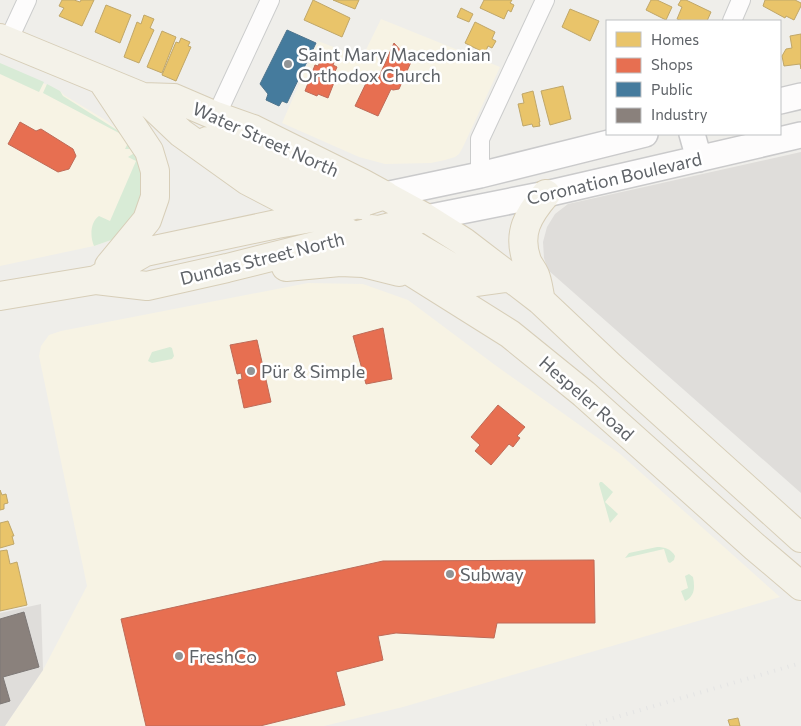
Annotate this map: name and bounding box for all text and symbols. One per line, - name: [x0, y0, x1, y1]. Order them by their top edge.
- legend: [606, 20, 781, 135]
- text: Homes: [651, 30, 699, 48]
- place label: Saint Mary Macedonian Orthodox Church: [298, 43, 491, 86]
- text: Shops: [651, 55, 693, 73]
- marker: Saint Mary Macedonian Orthodox Church: [282, 58, 294, 70]
- text: Public: [651, 80, 693, 98]
- street label: Water Street North: [189, 97, 343, 181]
- text: Industry: [651, 105, 708, 123]
- street label: Coronation Boulevard: [524, 147, 704, 209]
- street label: Dundas Street North: [178, 227, 346, 289]
- street label: Hespeler Road: [535, 351, 639, 445]
- place label: Pür & Simple: [261, 360, 365, 382]
- marker: Pür & Simple: [245, 365, 257, 377]
- place label: Subway: [460, 563, 524, 585]
- marker: Subway: [444, 568, 456, 580]
- place label: FreshCo: [189, 645, 257, 667]
- marker: FreshCo: [173, 650, 185, 662]

